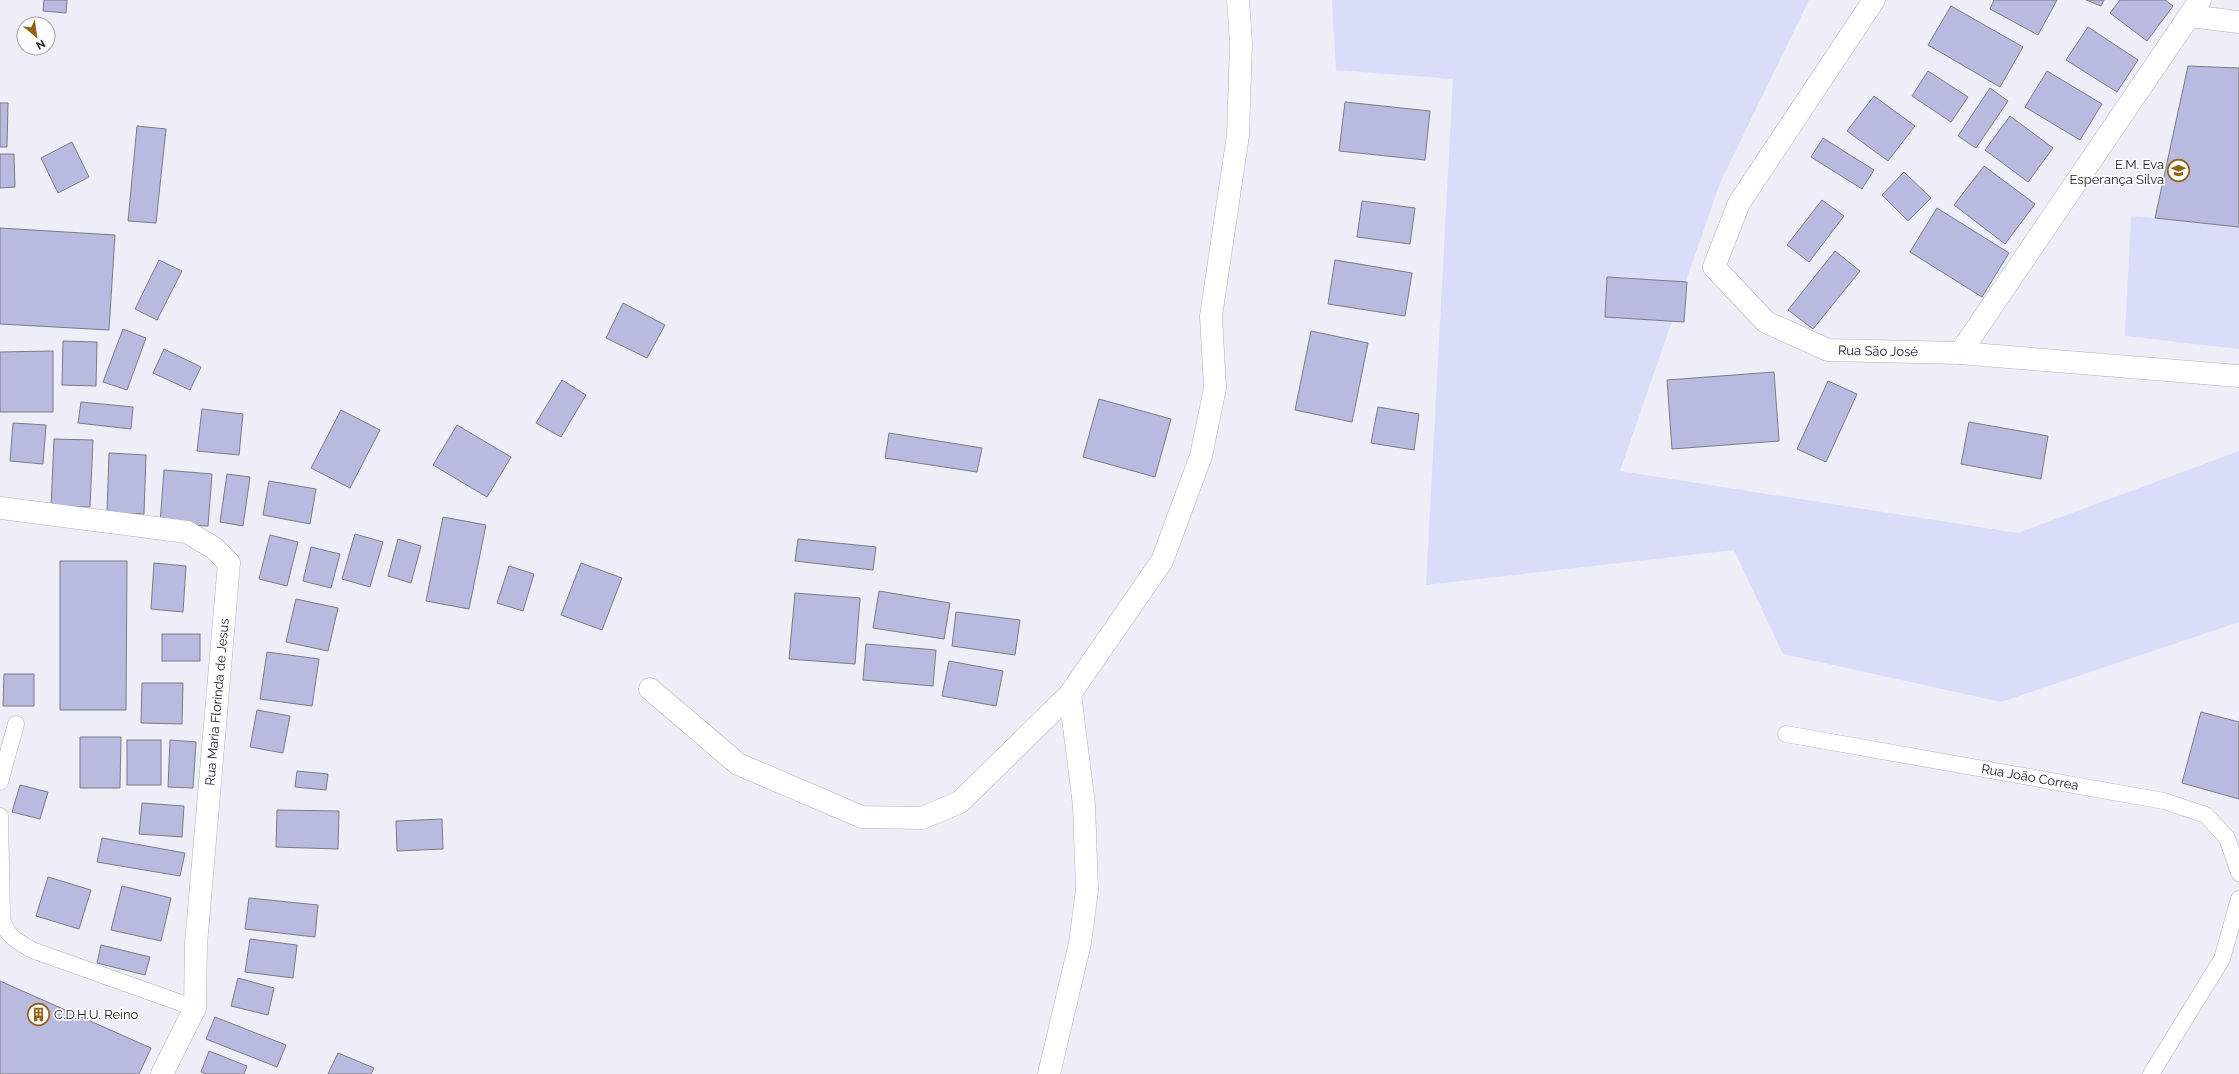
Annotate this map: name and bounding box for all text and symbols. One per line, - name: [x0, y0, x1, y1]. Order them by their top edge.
- north arrow: [16, 16, 56, 56]
- text: N: [34, 37, 47, 52]
- place label: E.M. Eva Esperança Silva: [2070, 157, 2164, 187]
- school or university icon: E.M. Eva Esperança Silva: [2166, 158, 2192, 184]
- street label: Rua São José: [1838, 343, 1918, 359]
- street label: Rua Maria Florinda de Jesus: [202, 618, 232, 786]
- street label: Rua João Correa: [1980, 761, 2080, 793]
- building icon: C.D.H.U. Reino: [25, 1001, 51, 1027]
- place label: C.D.H.U. Reino: [54, 1007, 138, 1022]

